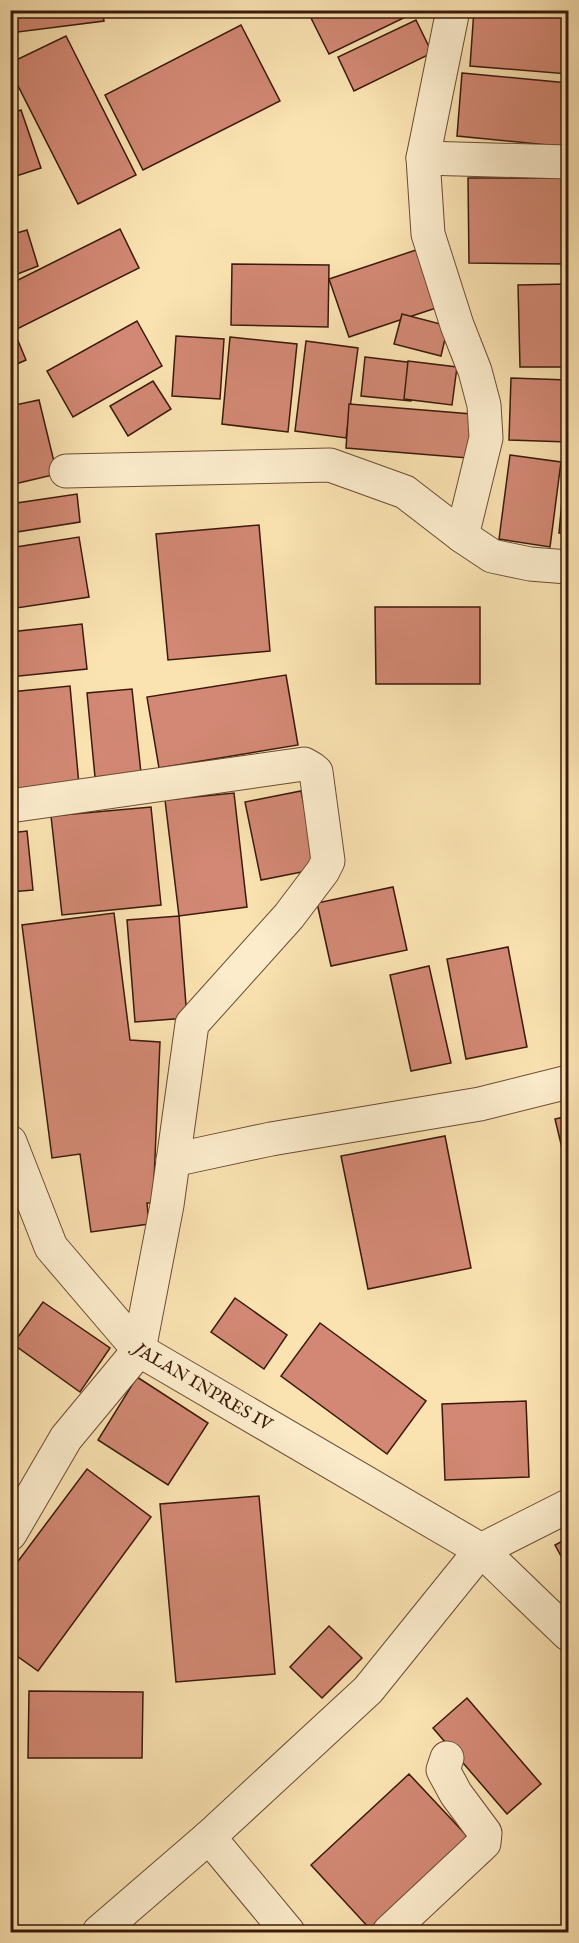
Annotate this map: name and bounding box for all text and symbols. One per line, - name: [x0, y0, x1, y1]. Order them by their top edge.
- street label: JALAN INPRES IV: [126, 1338, 277, 1437]

